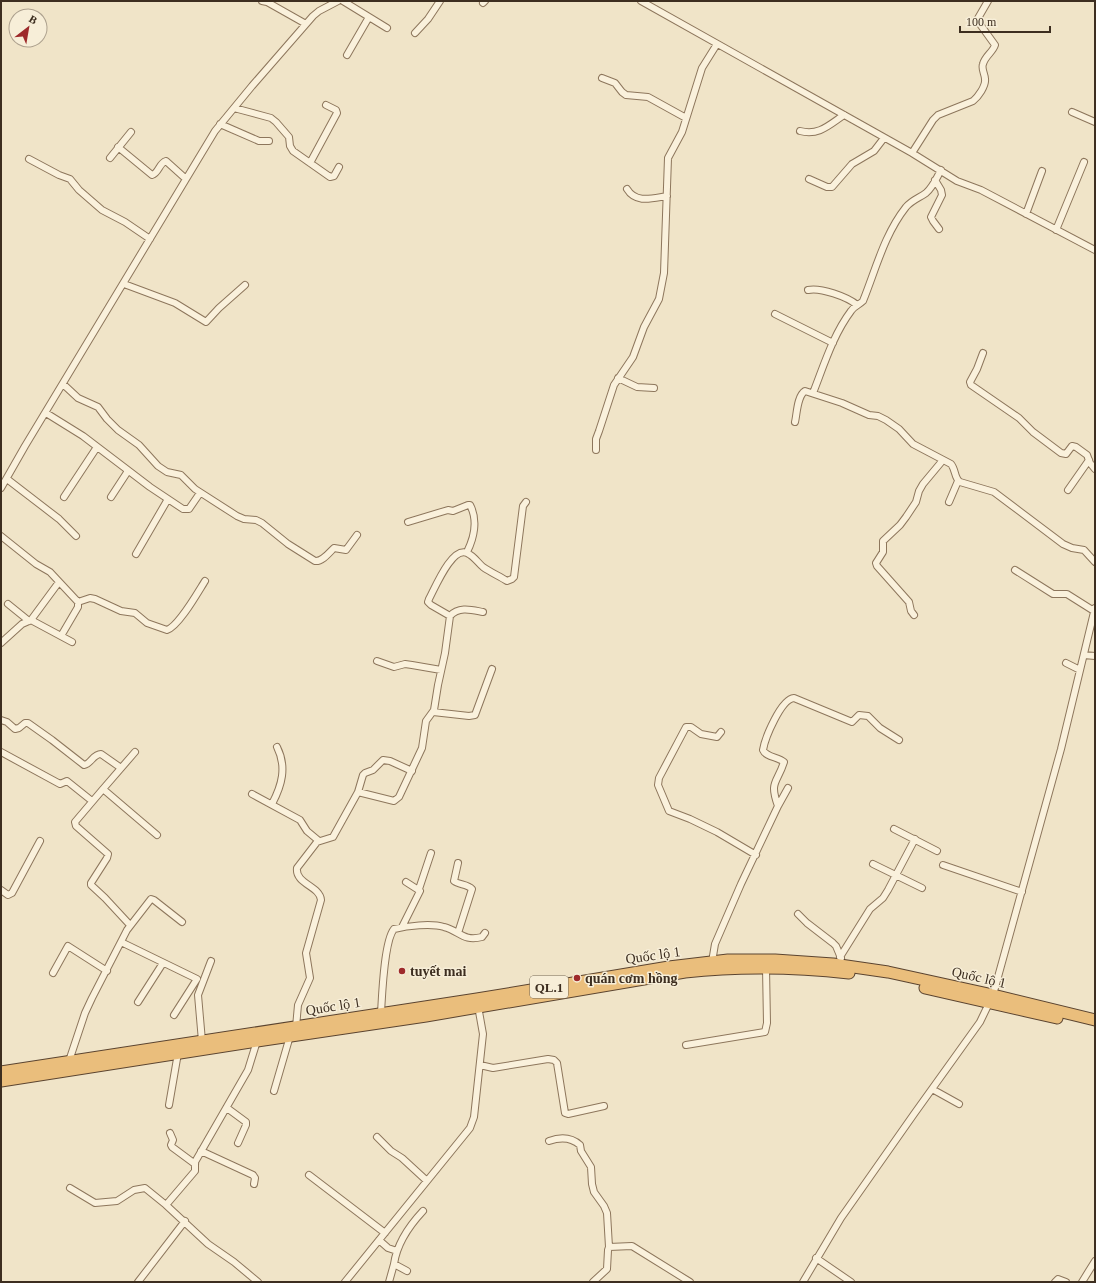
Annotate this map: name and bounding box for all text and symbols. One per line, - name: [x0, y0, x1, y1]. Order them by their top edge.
- north arrow: [8, 8, 48, 48]
- scale bar: [960, 8, 1050, 34]
- text: B: [27, 12, 40, 27]
- text: 100 m: [966, 15, 997, 29]
- street label: Quốc lộ 1: [625, 944, 681, 967]
- place label: tuyết mai: [410, 964, 466, 979]
- street label: Quốc lộ 1: [950, 964, 1007, 991]
- marker: tuyết mai: [397, 966, 407, 976]
- place label: quán cơm hồng: [585, 971, 678, 986]
- marker: quán cơm hồng: [572, 973, 582, 983]
- road number: QL.1: [530, 976, 568, 998]
- street label: Quốc lộ 1: [305, 995, 362, 1018]

